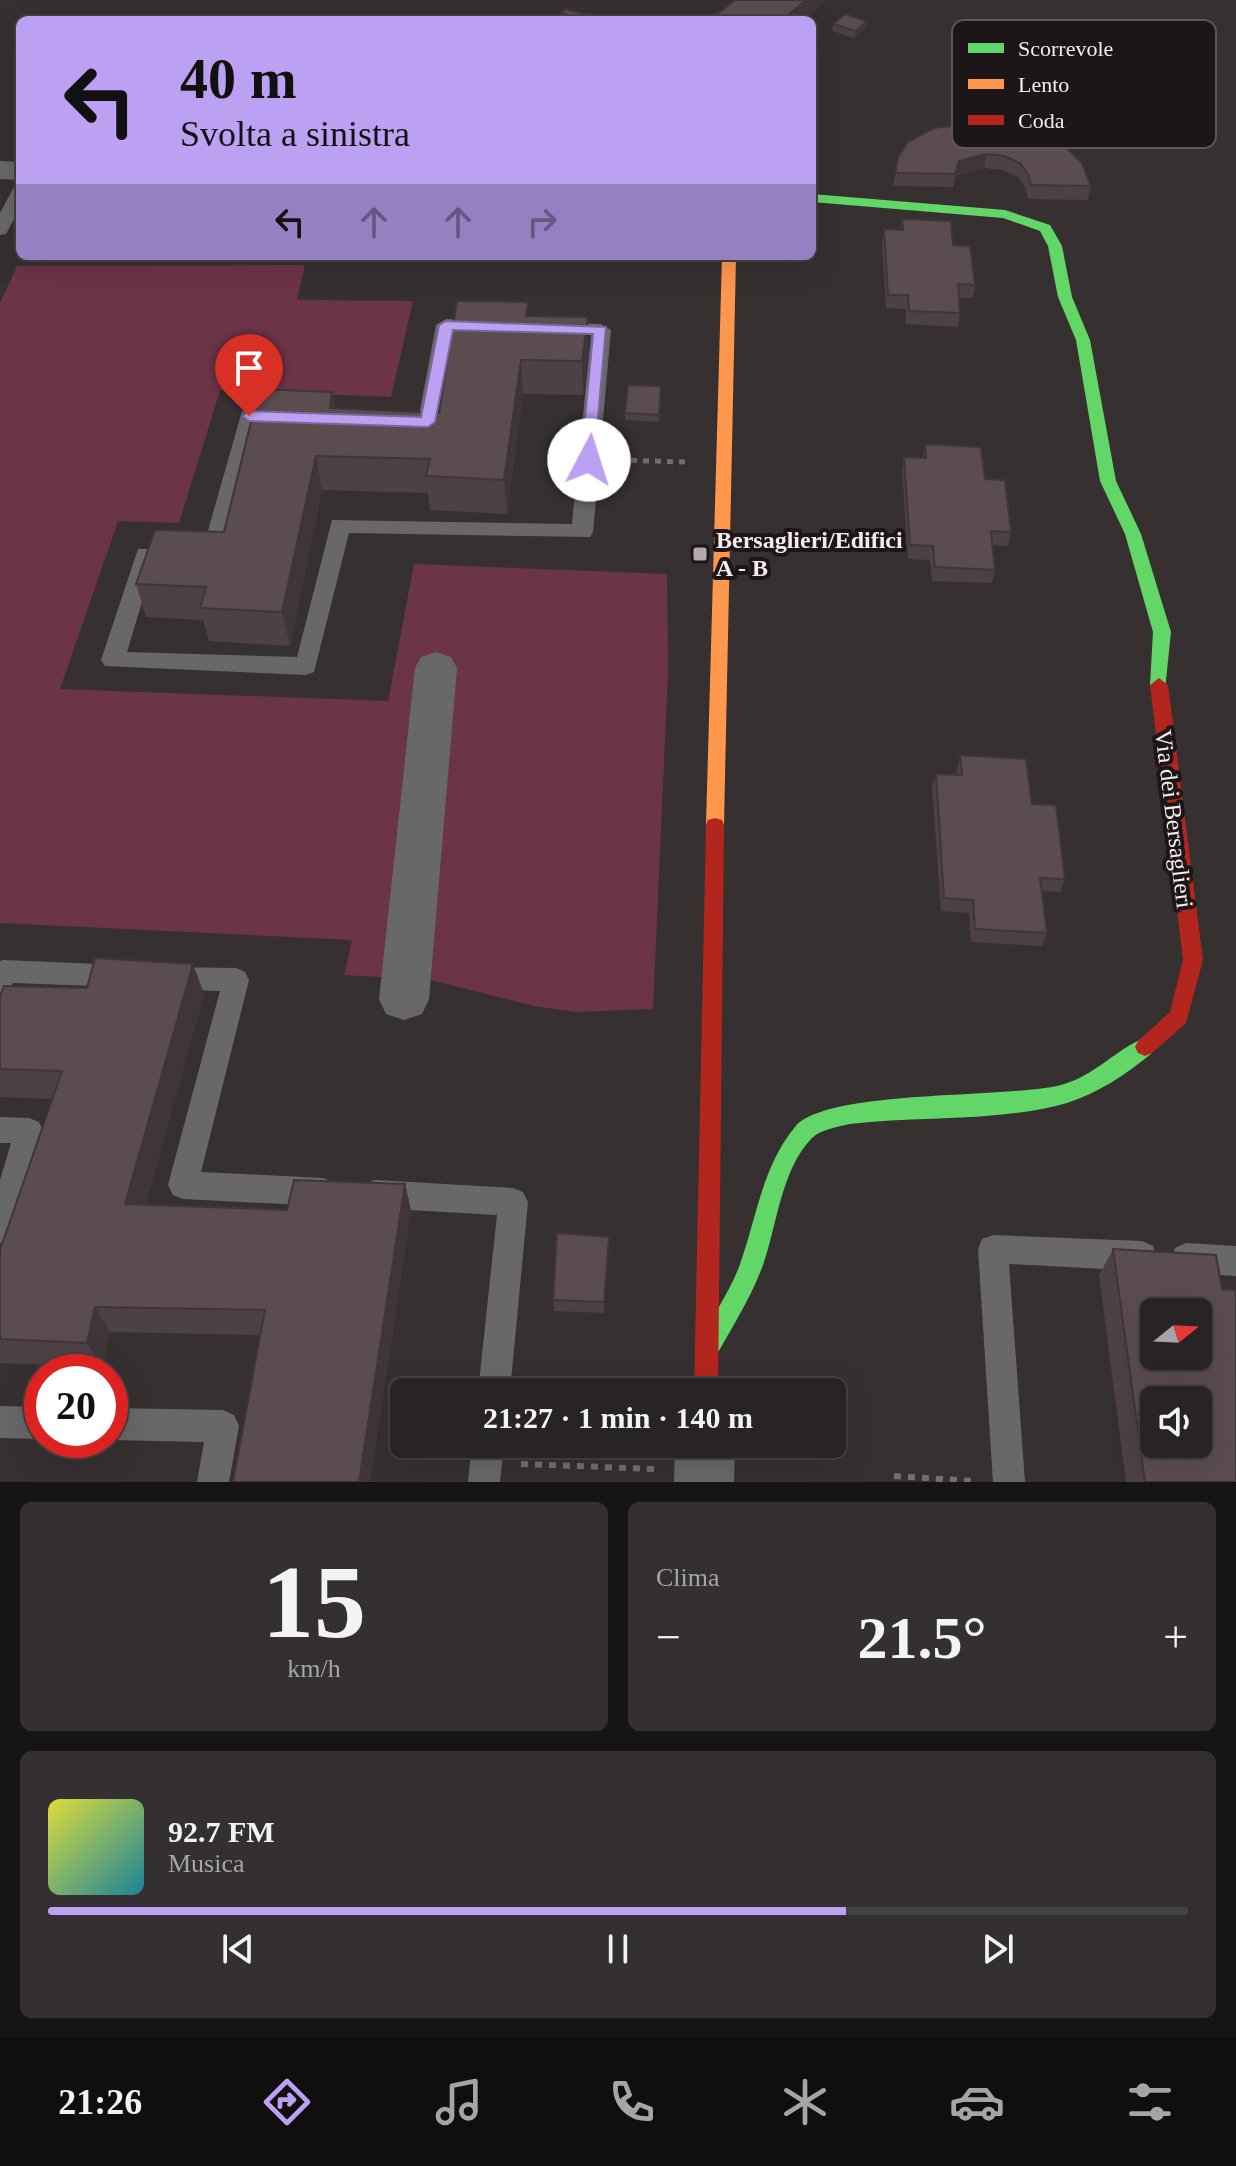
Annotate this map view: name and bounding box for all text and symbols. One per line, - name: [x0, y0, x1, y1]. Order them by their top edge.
- legend: [952, 20, 1216, 148]
- text: Scorrevole: [1018, 36, 1113, 61]
- icon: left: [48, 48, 152, 152]
- text: 40 m: [180, 48, 297, 110]
- text: Lento: [1018, 72, 1069, 97]
- text: Coda: [1018, 108, 1065, 133]
- text: Svolta a sinistra: [180, 114, 410, 154]
- icon: left: [268, 200, 312, 244]
- icon: ahead: [352, 200, 396, 244]
- icon: ahead: [436, 200, 480, 244]
- icon: right: [520, 200, 564, 244]
- pin: [215, 334, 283, 416]
- icon: arrive: [227, 346, 271, 390]
- position arrow: [547, 418, 631, 502]
- place label: Bersaglieri/Edifici A - B: [716, 527, 903, 581]
- marker: Bersaglieri/Edifici A - B: [691, 545, 709, 563]
- street label: Via dei Bersaglieri: [1150, 728, 1198, 910]
- north arrow: [1140, 1298, 1212, 1370]
- map controls: [1140, 1298, 1212, 1458]
- speed limit sign: 20: [24, 1354, 128, 1458]
- button: sound: [1140, 1386, 1212, 1458]
- text: 21:27 · 1 min · 140 m: [483, 1401, 753, 1434]
- text: 15: [262, 1544, 366, 1659]
- text: Clima: [656, 1563, 720, 1592]
- text: 21.5°: [858, 1605, 987, 1671]
- text: −: [656, 1613, 681, 1662]
- text: +: [1163, 1613, 1188, 1662]
- text: km/h: [287, 1654, 341, 1683]
- text: 92.7 FM: [168, 1815, 275, 1848]
- text: Musica: [168, 1849, 245, 1878]
- icon: previous: [216, 1927, 260, 1971]
- icon: pause: [596, 1927, 640, 1971]
- icon: next: [976, 1927, 1020, 1971]
- icon: directions: [259, 2074, 315, 2130]
- icon: music: [431, 2074, 487, 2130]
- icon: phone: [604, 2074, 660, 2130]
- icon: climate: [777, 2074, 833, 2130]
- icon: car: [949, 2074, 1005, 2130]
- icon: filters: [1122, 2074, 1178, 2130]
- text: 21:26: [58, 2082, 142, 2122]

